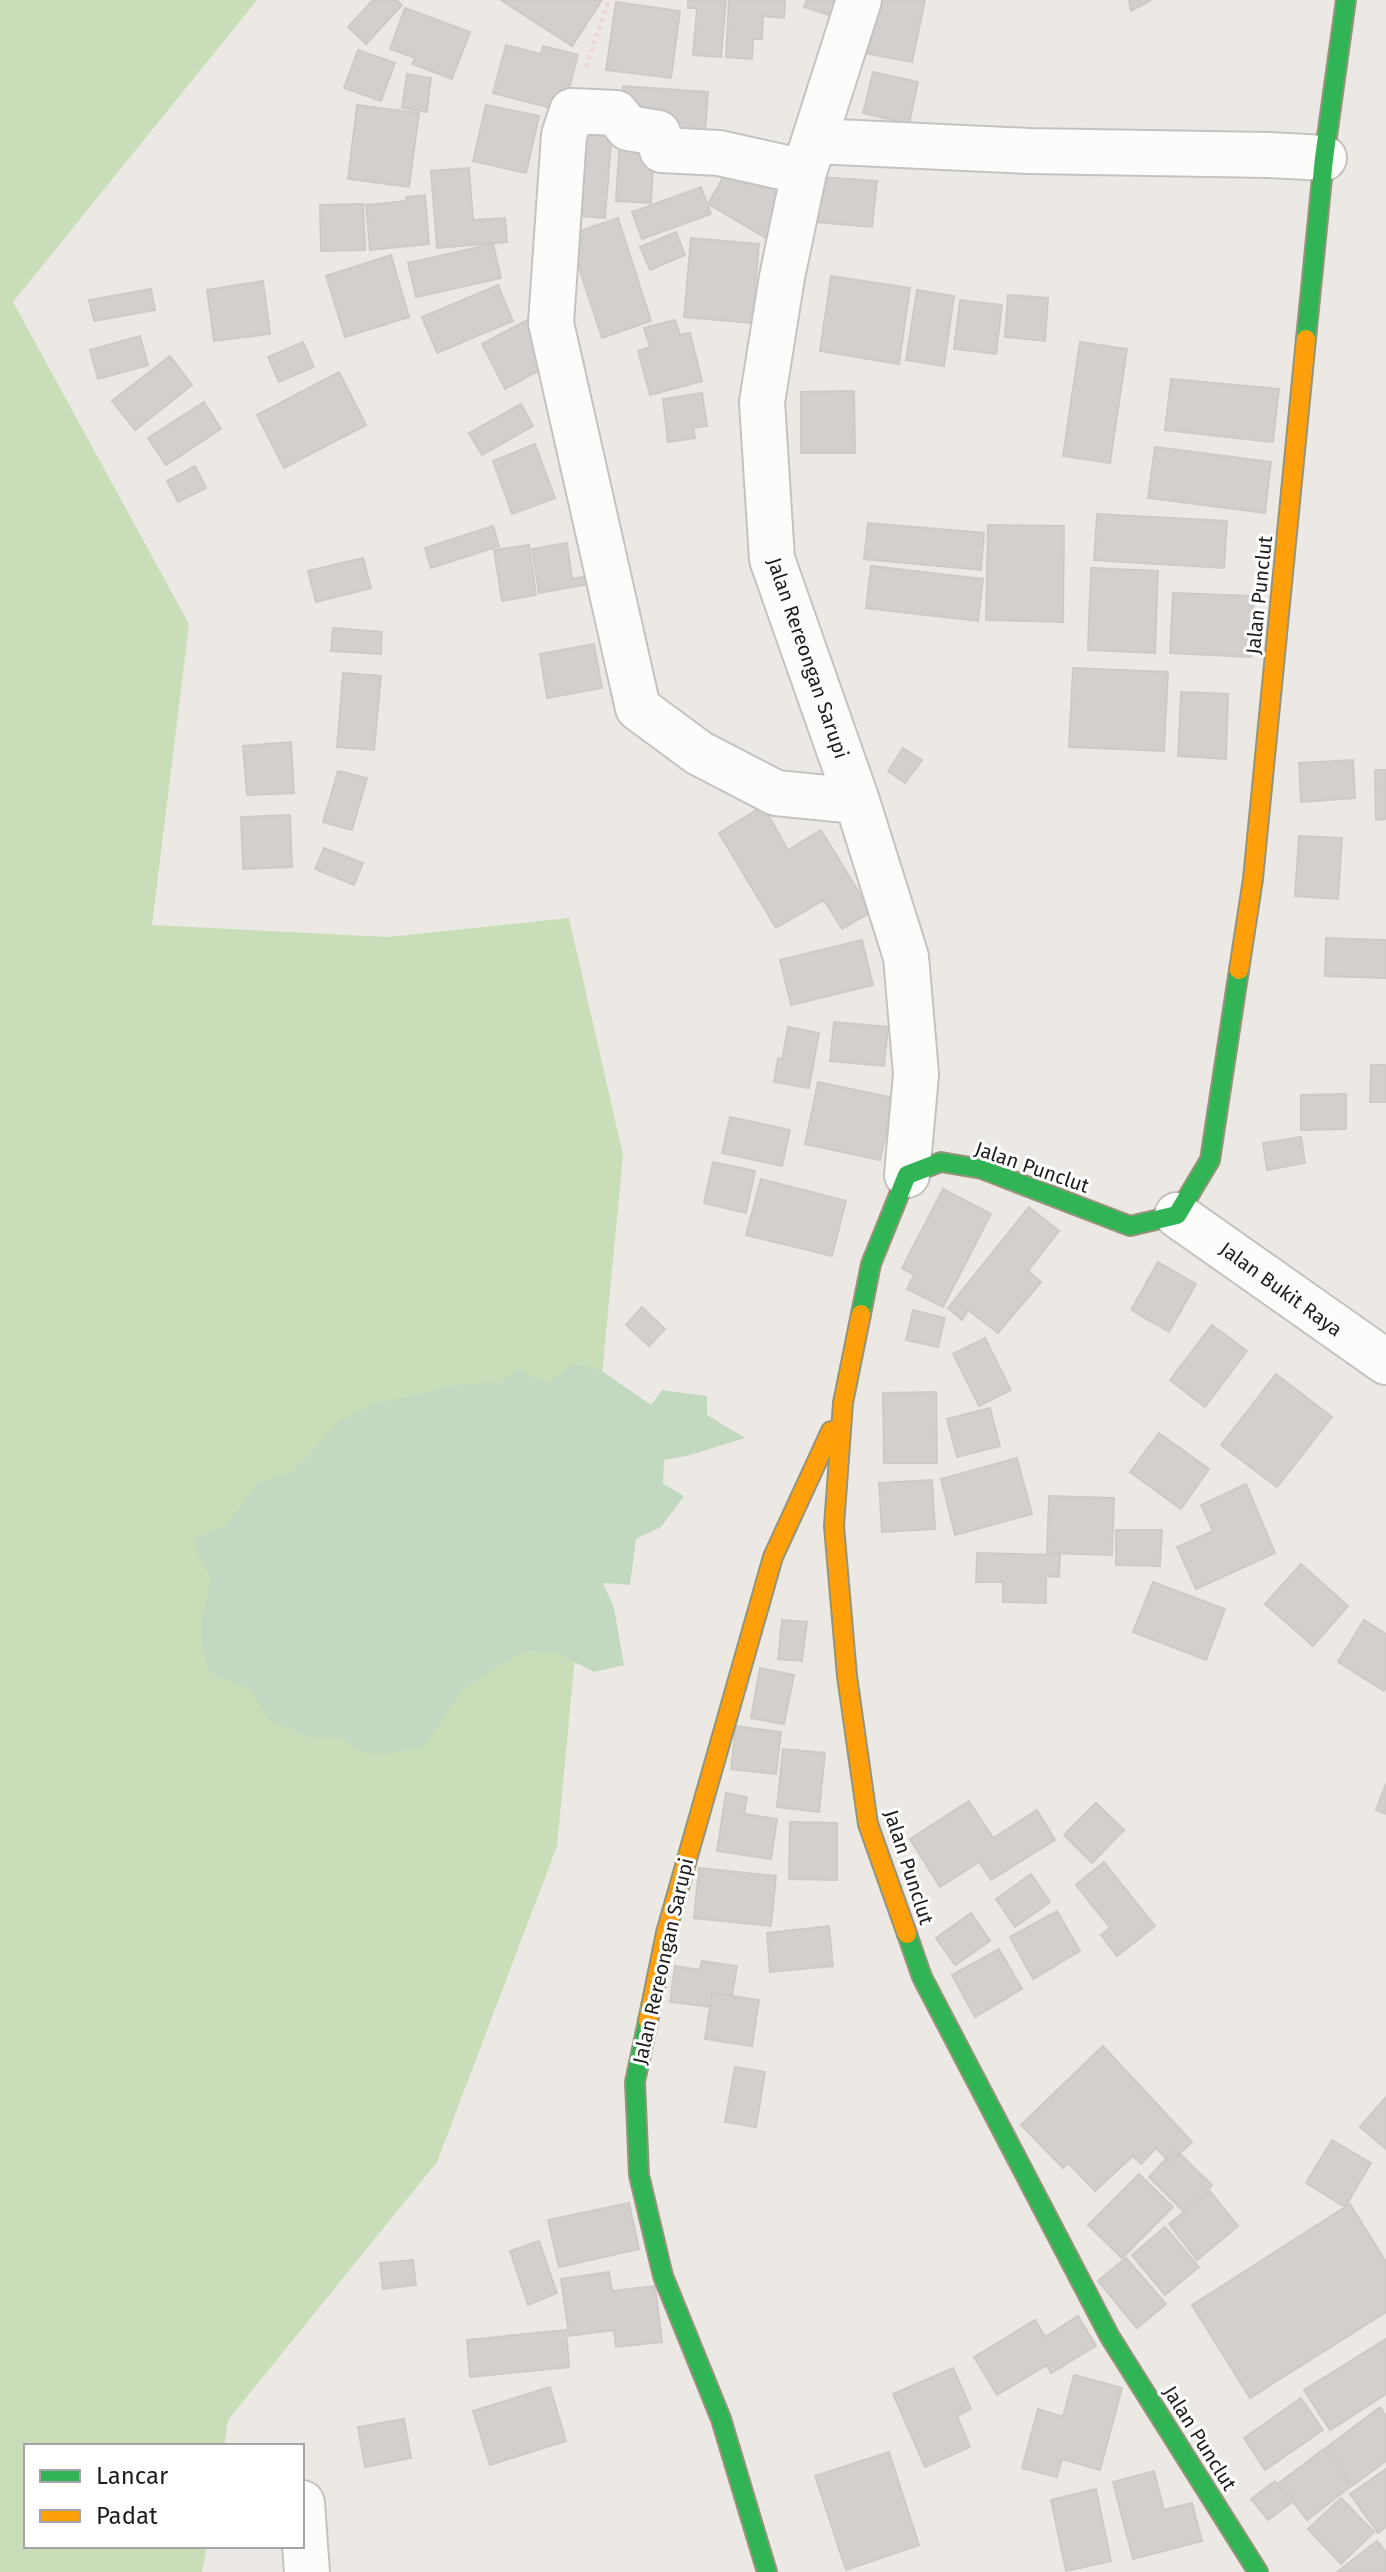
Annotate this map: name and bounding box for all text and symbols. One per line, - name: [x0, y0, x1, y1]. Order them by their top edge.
- street label: Jalan Punclut: [1241, 534, 1277, 656]
- street label: Jalan Rereongan Sarupi: [762, 554, 854, 762]
- street label: Jalan Punclut: [972, 1136, 1093, 1198]
- street label: Jalan Bukit Raya: [1215, 1237, 1347, 1341]
- street label: Jalan Punclut: [879, 1807, 939, 1928]
- street label: Jalan Rereongan Sarupi: [628, 1855, 698, 2067]
- street label: Jalan Punclut: [1158, 2381, 1242, 2496]
- legend: [24, 2444, 304, 2548]
- text: Lancar: [96, 2462, 169, 2490]
- text: Padat: [96, 2502, 158, 2530]

